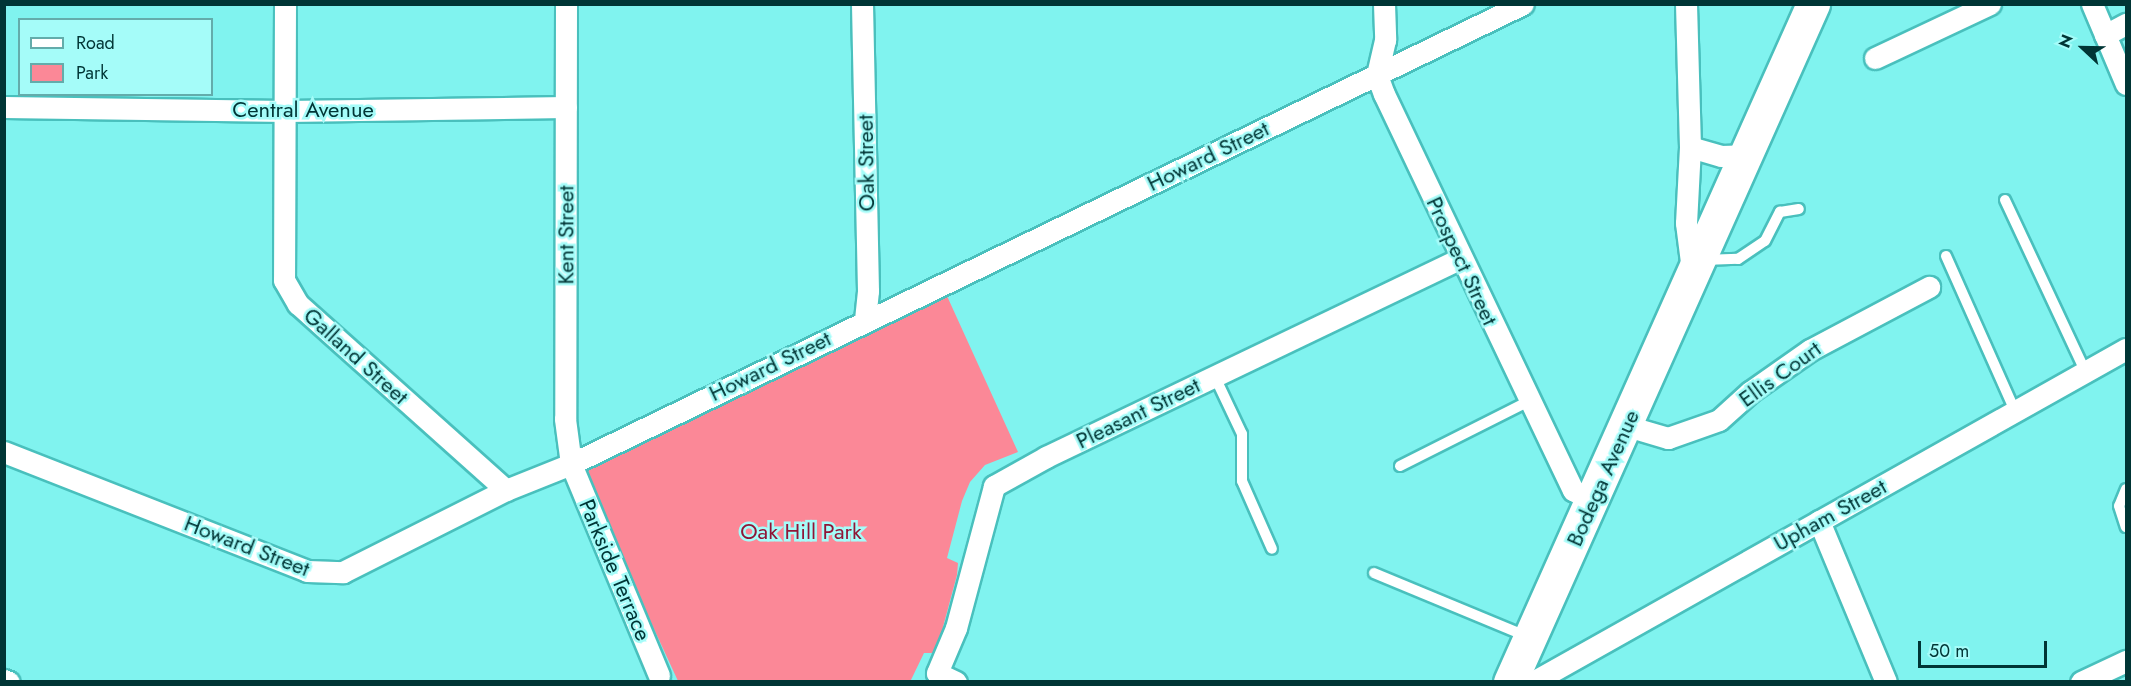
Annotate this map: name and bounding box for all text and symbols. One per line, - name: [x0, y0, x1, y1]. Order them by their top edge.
- legend: [18, 18, 213, 96]
- north arrow: [2053, 18, 2113, 78]
- text: Road: [76, 30, 115, 56]
- text: N: [2053, 31, 2079, 51]
- text: Park: [76, 60, 108, 86]
- street label: Central Avenue: [232, 97, 374, 123]
- street label: Oak Street: [852, 114, 880, 212]
- street label: Howard Street: [1143, 115, 1273, 197]
- street label: Kent Street: [553, 185, 579, 285]
- street label: Prospect Street: [1421, 193, 1503, 329]
- street label: Galland Street: [298, 302, 414, 410]
- street label: Howard Street: [705, 325, 835, 407]
- street label: Ellis Court: [1734, 335, 1826, 413]
- street label: Pleasant Street: [1072, 372, 1204, 454]
- street label: Bodega Avenue: [1561, 406, 1645, 550]
- street label: Upham Street: [1769, 473, 1891, 557]
- street label: Parkside Terrace: [573, 495, 657, 645]
- street label: Howard Street: [181, 510, 313, 582]
- park label: Oak Hill Park: [740, 519, 862, 545]
- scale bar: [1921, 629, 2050, 667]
- text: 50 m: [1929, 638, 1969, 664]

